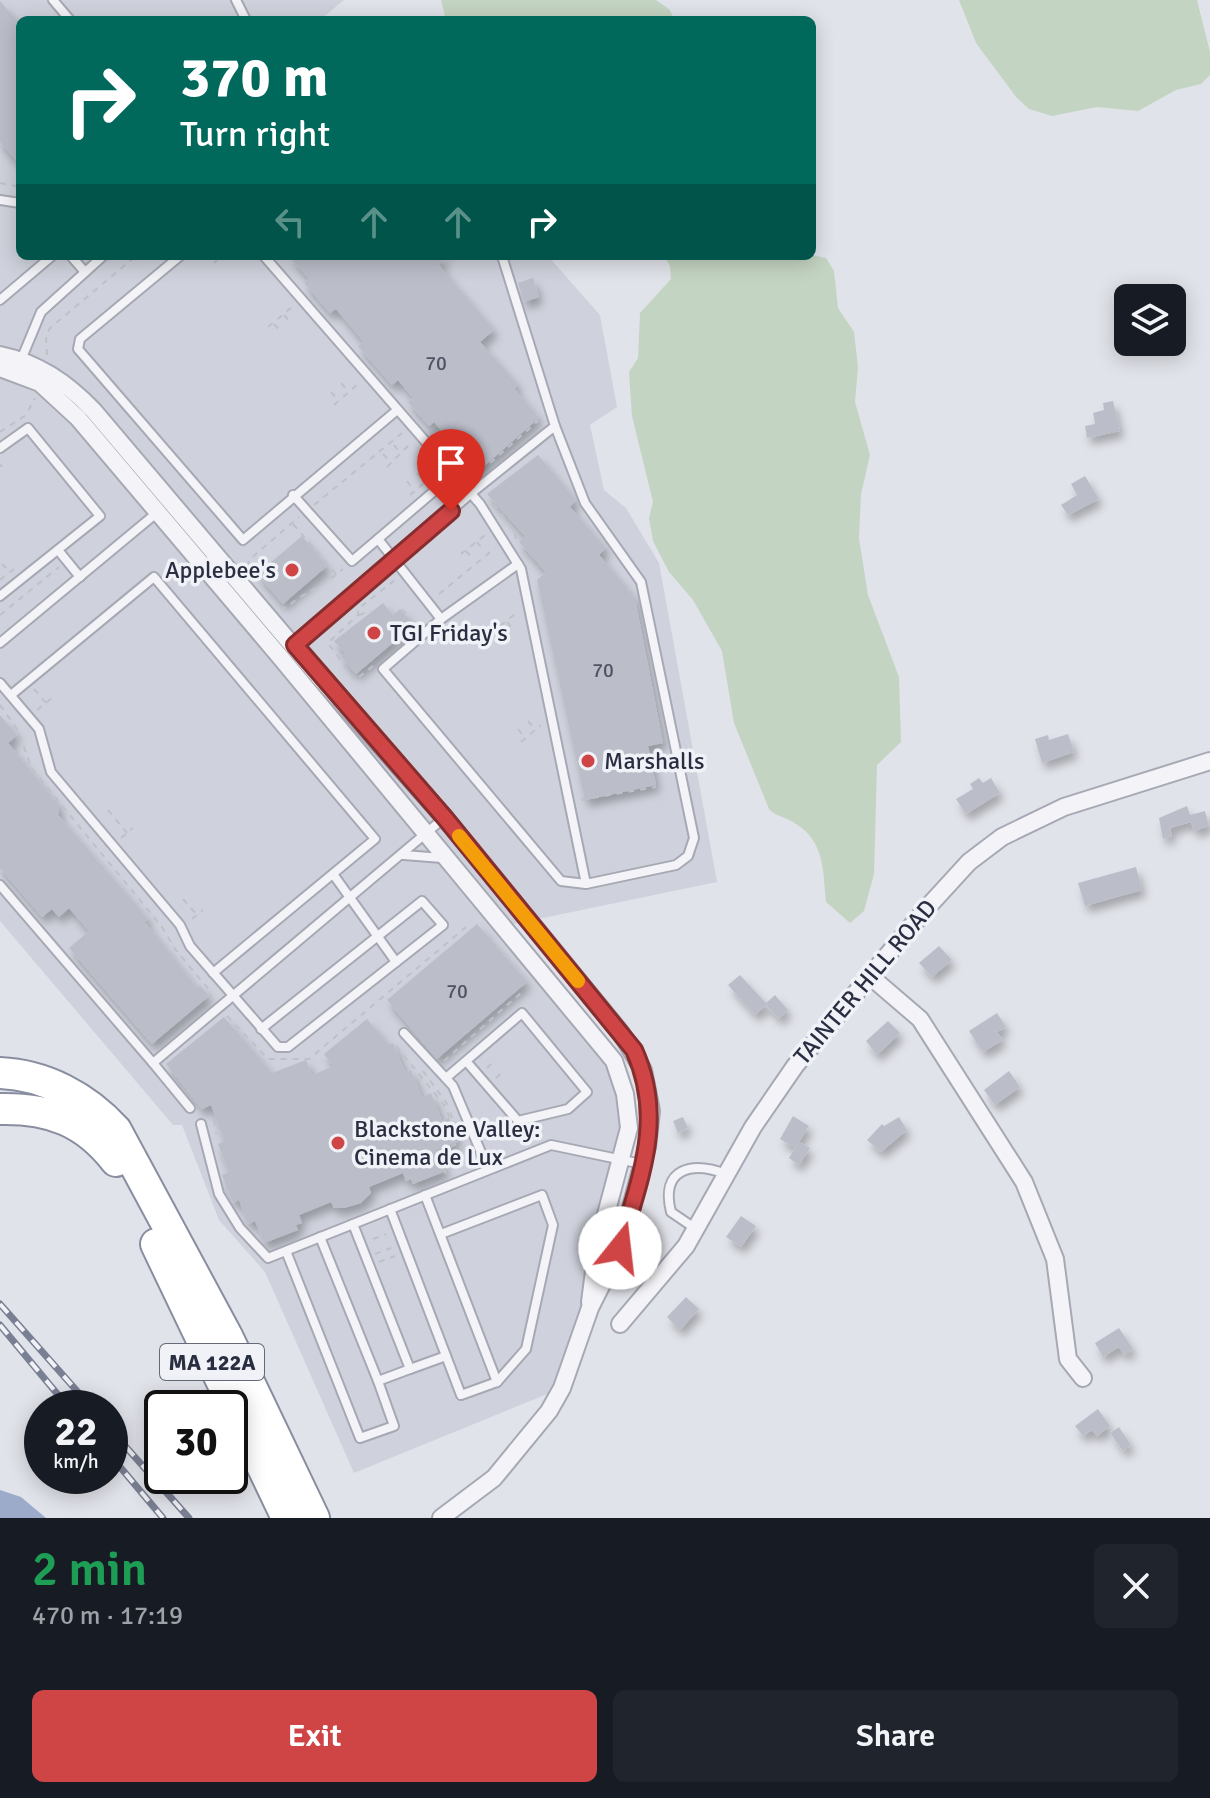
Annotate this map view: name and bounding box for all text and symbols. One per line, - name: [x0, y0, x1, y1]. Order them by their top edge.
- text: 370 m: [180, 43, 328, 112]
- icon: right: [48, 48, 152, 152]
- text: Turn right: [180, 112, 330, 157]
- icon: left: [268, 200, 312, 244]
- icon: ahead: [352, 200, 396, 244]
- icon: ahead: [436, 200, 480, 244]
- icon: right: [520, 200, 564, 244]
- map controls: [1114, 284, 1186, 356]
- button: layers: [1114, 284, 1186, 356]
- house number: 70: [425, 351, 447, 376]
- pin: [417, 429, 485, 511]
- icon: arrive: [429, 441, 473, 485]
- place label: Applebee's: [165, 555, 276, 585]
- marker: Applebee's: [283, 561, 301, 579]
- place label: TGI Friday's: [390, 618, 508, 648]
- marker: TGI Friday's: [365, 624, 383, 642]
- house number: 70: [592, 658, 614, 683]
- place label: Marshalls: [604, 746, 704, 776]
- marker: Marshalls: [579, 752, 597, 770]
- street label: TAINTER HILL ROAD: [787, 893, 943, 1071]
- house number: 70: [446, 979, 468, 1004]
- place label: Blackstone Valley: Cinema de Lux: [354, 1114, 541, 1172]
- marker: Blackstone Valley: Cinema de Lux: [329, 1134, 347, 1152]
- position arrow: [578, 1206, 662, 1290]
- road number: MA 122A: [160, 1344, 264, 1380]
- speed limit sign: 30: [144, 1390, 248, 1494]
- text: 22: [54, 1407, 98, 1457]
- text: km/h: [53, 1449, 99, 1474]
- text: 2 min: [32, 1540, 147, 1599]
- button: close: [1094, 1544, 1178, 1628]
- text: 470 m · 17:19: [32, 1600, 183, 1632]
- button: Exit: [32, 1690, 597, 1782]
- button: Share: [613, 1690, 1178, 1782]

